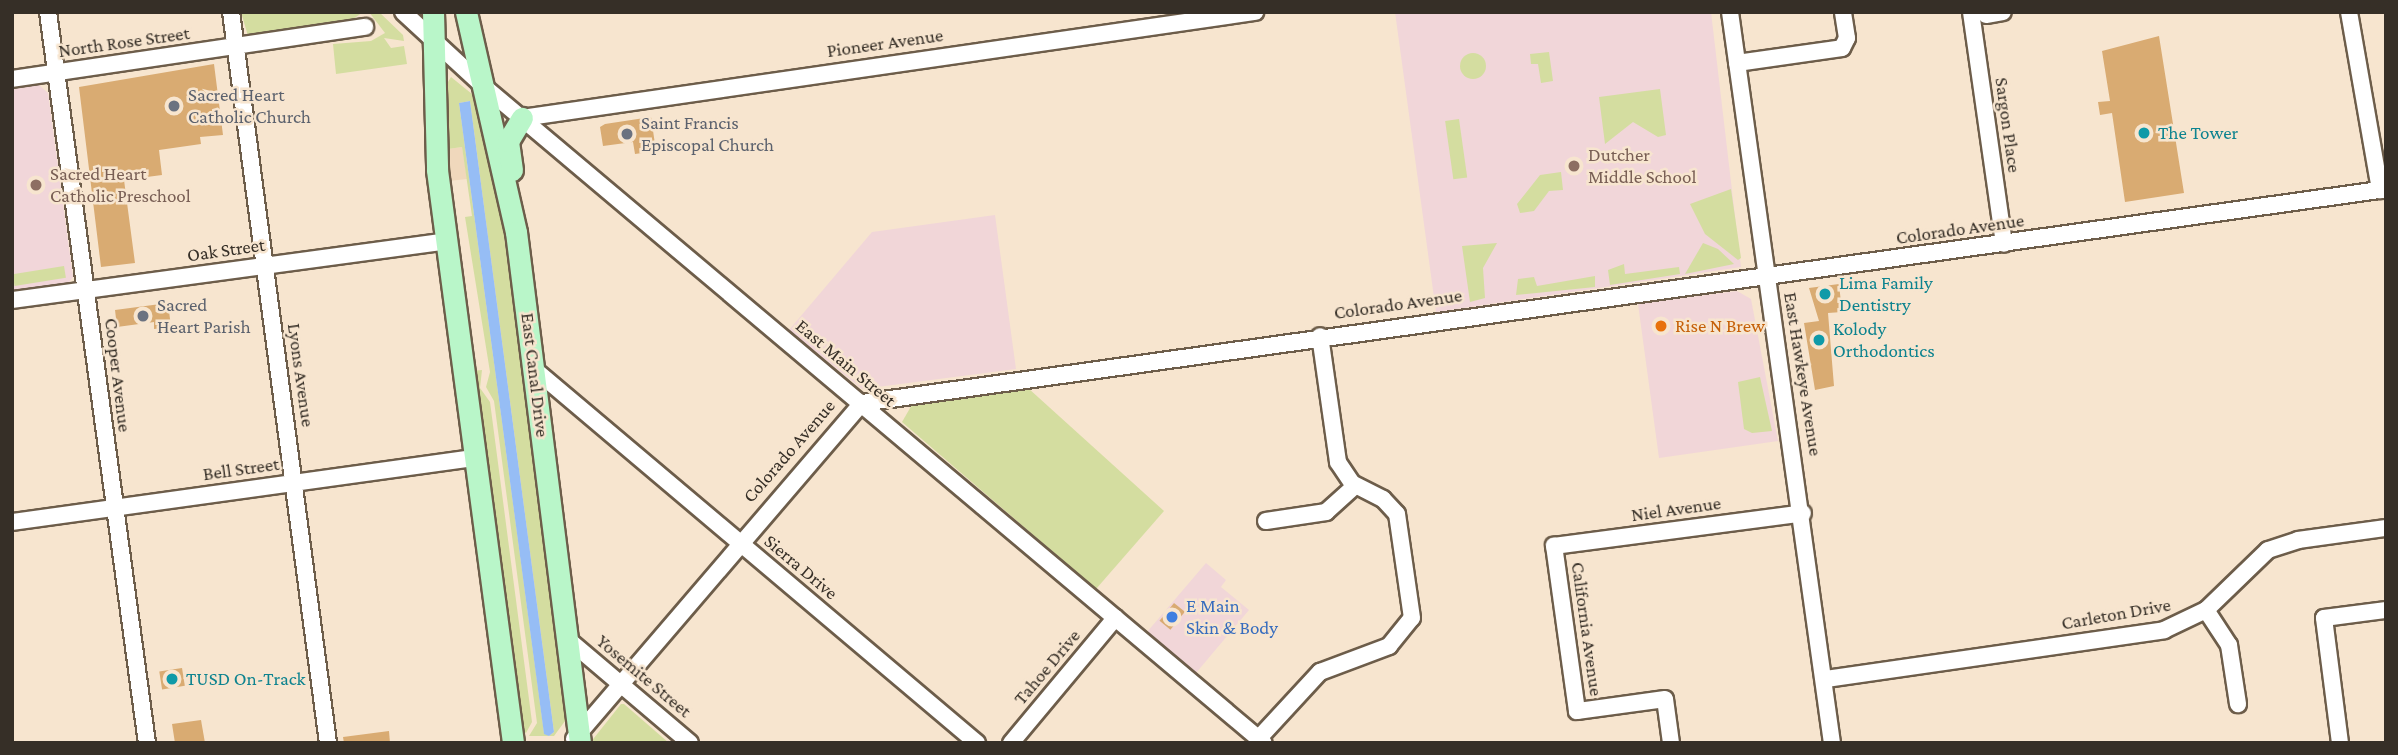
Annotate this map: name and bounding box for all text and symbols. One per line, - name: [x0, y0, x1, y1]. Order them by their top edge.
- street label: North Rose Street: [57, 22, 191, 62]
- street label: Pioneer Avenue: [825, 24, 945, 62]
- street label: Sargon Place: [1990, 76, 2026, 174]
- place label: Sacred Heart Catholic Church: [188, 84, 311, 128]
- marker: Sacred Heart Catholic Church: [166, 98, 182, 114]
- place label: Saint Francis Episcopal Church: [641, 112, 774, 156]
- place label: The Tower: [2158, 122, 2238, 144]
- marker: The Tower: [2136, 125, 2152, 141]
- marker: Saint Francis Episcopal Church: [619, 126, 635, 142]
- place label: Dutcher Middle School: [1588, 144, 1696, 188]
- marker: Dutcher Middle School: [1566, 158, 1582, 174]
- place label: Sacred Heart Catholic Preschool: [50, 163, 191, 207]
- marker: Sacred Heart Catholic Preschool: [28, 177, 44, 193]
- street label: Colorado Avenue: [1894, 209, 2026, 249]
- street label: Oak Street: [185, 233, 267, 267]
- place label: Lima Family Dentistry: [1839, 272, 1933, 316]
- street label: Colorado Avenue: [1332, 284, 1464, 324]
- marker: Lima Family Dentistry: [1817, 286, 1833, 302]
- street label: East Hawkeye Avenue: [1779, 291, 1827, 457]
- place label: Sacred Heart Parish: [157, 294, 251, 338]
- marker: Sacred Heart Parish: [135, 308, 151, 324]
- street label: East Canal Drive: [516, 311, 554, 439]
- street label: East Main Street: [791, 314, 901, 412]
- place label: Rise N Brew: [1675, 315, 1765, 337]
- street label: Cooper Avenue: [100, 317, 136, 433]
- marker: Rise N Brew: [1653, 318, 1669, 334]
- place label: Kolody Orthodontics: [1833, 318, 1935, 362]
- street label: Lyons Avenue: [282, 322, 320, 428]
- marker: Kolody Orthodontics: [1811, 332, 1827, 348]
- street label: Colorado Avenue: [738, 395, 840, 507]
- street label: Bell Street: [201, 452, 281, 486]
- street label: Niel Avenue: [1630, 491, 1722, 527]
- street label: Sierra Drive: [760, 530, 842, 604]
- street label: California Avenue: [1566, 561, 1608, 697]
- street label: Carleton Drive: [2060, 593, 2172, 635]
- place label: E Main Skin & Body: [1186, 595, 1278, 639]
- marker: E Main Skin & Body: [1164, 609, 1180, 625]
- street label: Tahoe Drive: [1009, 625, 1085, 709]
- street label: Yosemite Street: [592, 630, 696, 722]
- place label: TUSD On-Track: [186, 668, 306, 690]
- marker: TUSD On-Track: [164, 671, 180, 687]

